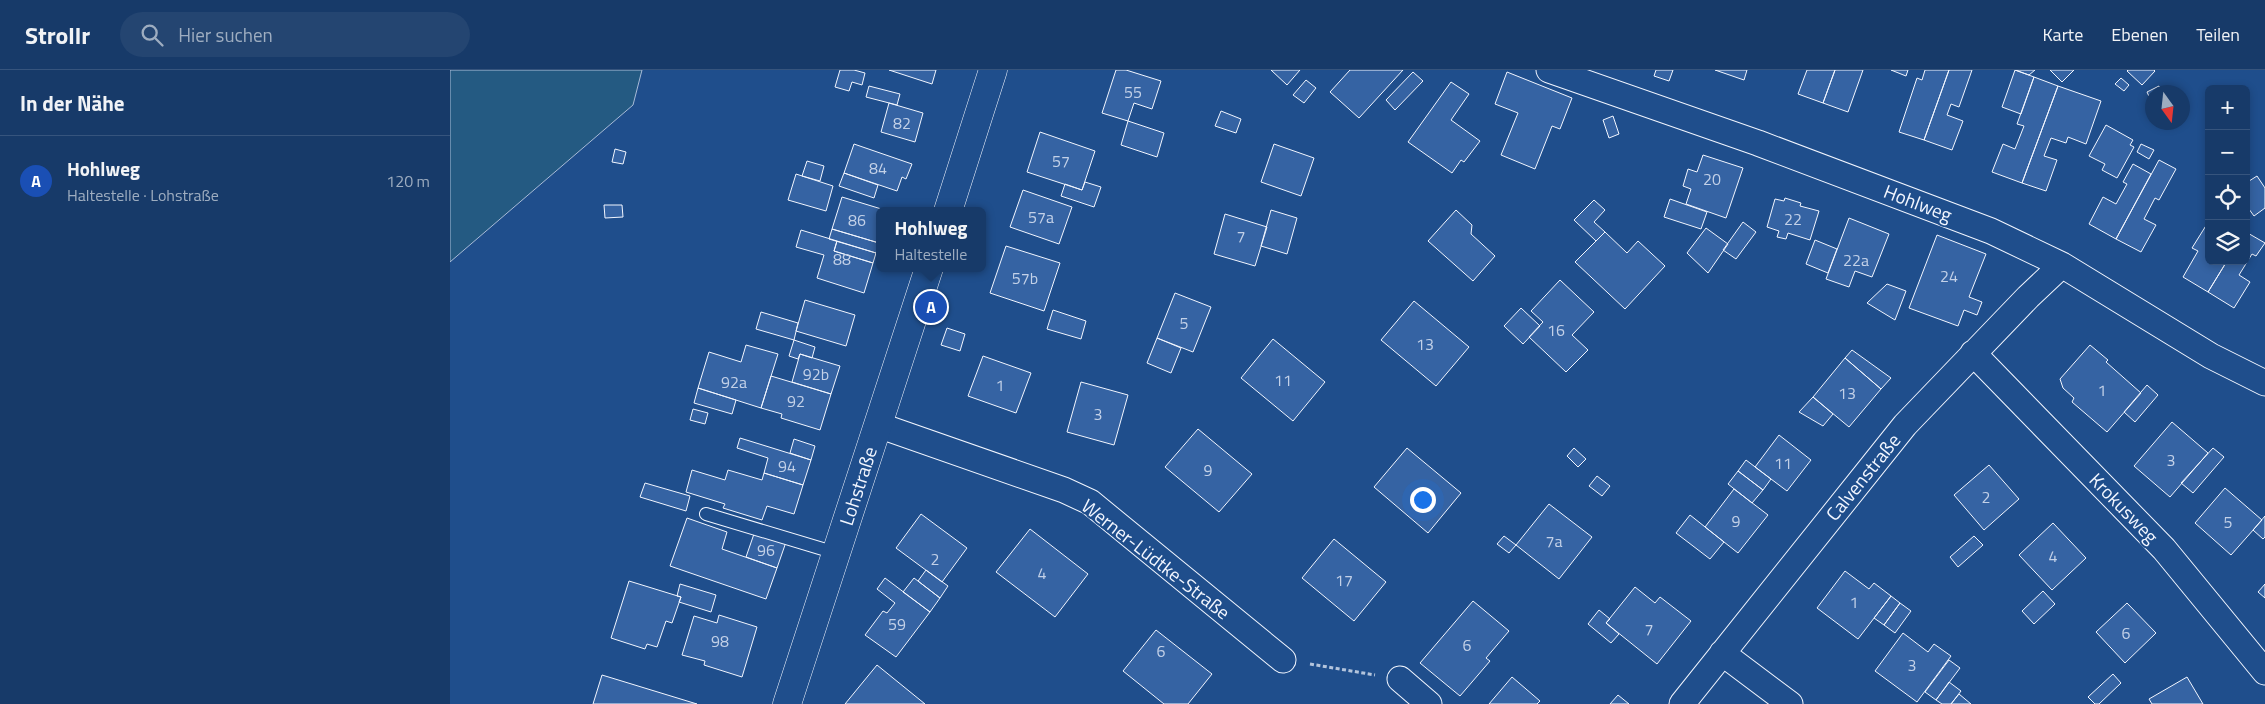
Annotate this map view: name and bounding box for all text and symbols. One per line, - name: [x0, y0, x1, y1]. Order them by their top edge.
- search box: [120, 12, 470, 57]
- text: Strollr: [25, 17, 90, 53]
- text: Hier suchen: [178, 20, 273, 49]
- icon: search: [138, 21, 166, 49]
- text: Karte: [2042, 21, 2083, 48]
- text: Ebenen: [2111, 21, 2168, 48]
- text: Teilen: [2196, 21, 2240, 48]
- house number: 55: [1124, 80, 1142, 104]
- north arrow: [2145, 85, 2190, 130]
- map controls: [2205, 85, 2250, 265]
- button: +: [2205, 85, 2250, 130]
- text: In der Nähe: [20, 87, 125, 119]
- house number: 82: [893, 111, 911, 135]
- button: −: [2205, 130, 2250, 175]
- house number: 57: [1052, 149, 1070, 173]
- text: Hohlweg: [67, 154, 140, 183]
- house number: 84: [869, 156, 887, 180]
- house number: 20: [1703, 167, 1721, 191]
- text: A: [31, 169, 41, 193]
- text: 120 m: [386, 169, 430, 193]
- button: locate: [2205, 175, 2250, 220]
- street label: Hohlweg: [1880, 176, 1957, 229]
- text: Haltestelle · Lohstraße: [67, 183, 219, 207]
- house number: 57a: [1028, 205, 1054, 229]
- popup: [876, 207, 986, 272]
- house number: 22: [1784, 207, 1802, 231]
- house number: 86: [848, 208, 866, 232]
- text: Hohlweg: [895, 213, 968, 242]
- button: layers: [2205, 220, 2250, 265]
- house number: 7: [1237, 224, 1245, 248]
- text: Haltestelle: [895, 242, 967, 266]
- house number: 88: [833, 247, 851, 271]
- house number: 22a: [1843, 248, 1869, 272]
- house number: 24: [1940, 264, 1958, 288]
- house number: 57b: [1012, 266, 1038, 290]
- pin: A: [915, 288, 947, 326]
- house number: 5: [1180, 311, 1189, 335]
- house number: 16: [1547, 318, 1565, 342]
- house number: 13: [1416, 332, 1434, 356]
- house number: 92b: [803, 362, 829, 386]
- house number: 11: [1274, 368, 1292, 392]
- house number: 92a: [721, 370, 747, 394]
- house number: 1: [996, 373, 1004, 397]
- house number: 1: [2098, 378, 2106, 402]
- house number: 13: [1838, 381, 1856, 405]
- house number: 92: [787, 389, 805, 413]
- house number: 3: [1094, 402, 1102, 426]
- street label: Calvenstraße: [1818, 427, 1907, 527]
- street label: Lohstraße: [831, 443, 884, 529]
- house number: 3: [2167, 448, 2175, 472]
- house number: 11: [1774, 451, 1792, 475]
- house number: 94: [778, 454, 796, 478]
- house number: 9: [1204, 458, 1213, 482]
- street label: Krokusweg: [2083, 466, 2166, 550]
- house number: 2: [1982, 485, 1990, 509]
- your location: [1410, 487, 1436, 513]
- street label: Werner-Lüdtke-Straße: [1076, 491, 1237, 626]
- house number: 9: [1732, 509, 1741, 533]
- house number: 5: [2224, 510, 2233, 534]
- house number: 7a: [1546, 529, 1562, 553]
- house number: 96: [757, 538, 775, 562]
- house number: 4: [2049, 544, 2058, 568]
- house number: 2: [931, 547, 939, 571]
- house number: 4: [1038, 561, 1047, 585]
- house number: 17: [1335, 568, 1353, 592]
- house number: 1: [1850, 590, 1858, 614]
- house number: 59: [888, 612, 906, 636]
- house number: 7: [1645, 617, 1653, 641]
- house number: 6: [2122, 621, 2131, 645]
- house number: 98: [711, 629, 729, 653]
- house number: 6: [1463, 633, 1472, 657]
- house number: 6: [1157, 639, 1166, 663]
- house number: 3: [1908, 653, 1916, 677]

